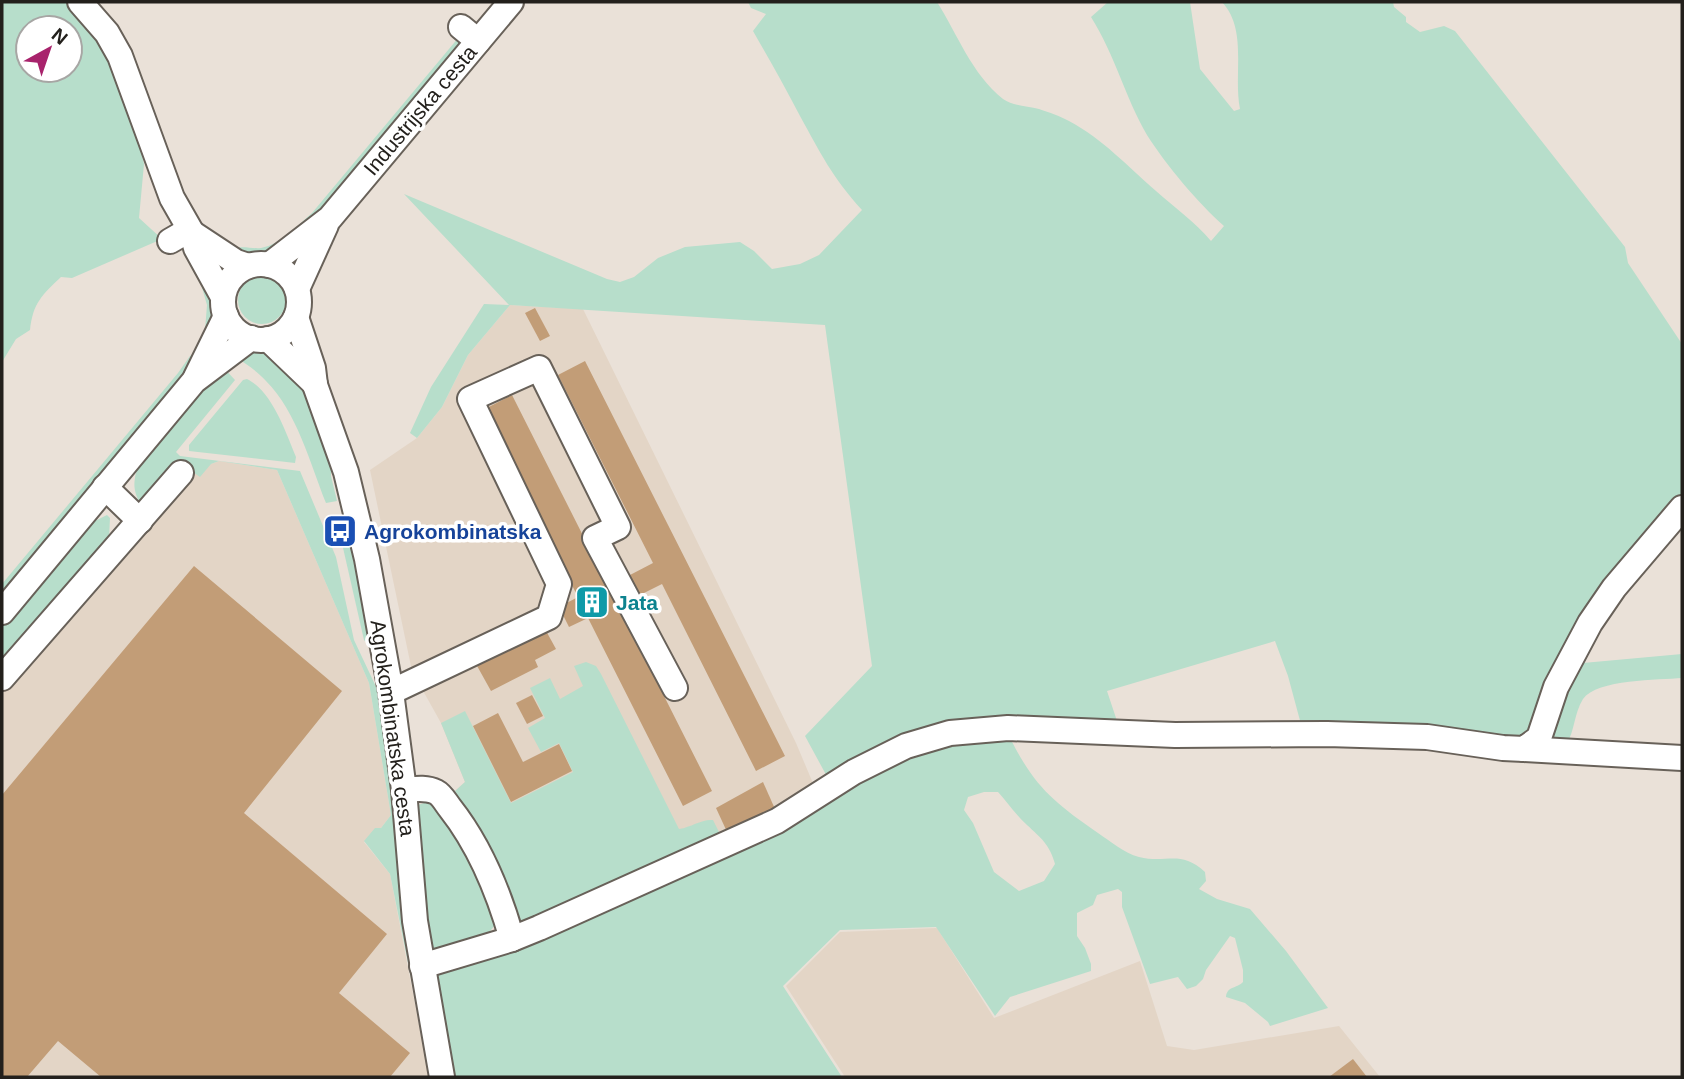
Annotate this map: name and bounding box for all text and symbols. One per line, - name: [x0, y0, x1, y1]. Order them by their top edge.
- north arrow: [14, 14, 84, 84]
- text: N: [48, 24, 72, 49]
- street label: Industrijska cesta: [359, 40, 481, 180]
- bus stop icon: Agrokombinatska: [321, 512, 359, 550]
- place label: Agrokombinatska: [364, 520, 542, 543]
- building icon: Jata: [573, 583, 611, 621]
- place label: Jata: [616, 591, 658, 614]
- street label: Agrokombinatska cesta: [366, 618, 420, 838]

